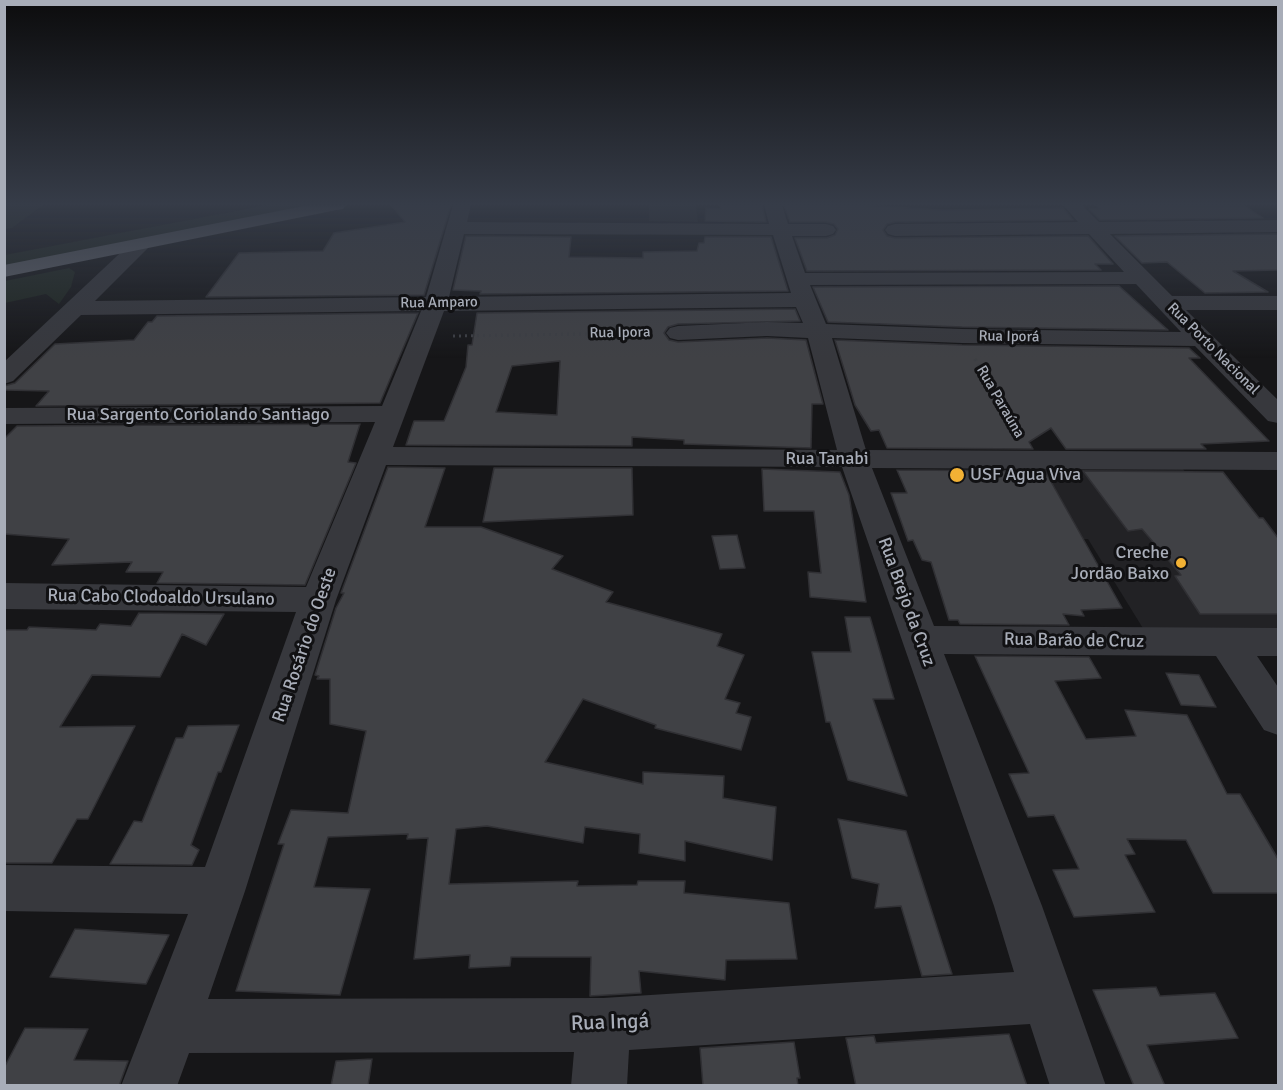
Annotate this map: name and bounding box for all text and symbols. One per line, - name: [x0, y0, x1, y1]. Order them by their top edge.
- street label: Rua Amparo: [400, 293, 478, 313]
- street label: Rua Porto Nacional: [1163, 299, 1263, 399]
- street label: Rua Ipora: [589, 323, 651, 343]
- street label: Rua Iporá: [978, 327, 1040, 347]
- street label: Rua Paraúna: [972, 363, 1028, 441]
- street label: Rua Sargento Coriolando Santiago: [66, 404, 330, 426]
- street label: Rua Tanabi: [785, 448, 869, 470]
- place label: USF Agua Viva: [970, 464, 1081, 486]
- marker: USF Agua Viva: [948, 466, 966, 484]
- street label: Rua Brejo da Cruz: [873, 535, 939, 669]
- place label: Creche Jordão Baixo: [1071, 542, 1169, 584]
- marker: Creche Jordão Baixo: [1174, 556, 1188, 570]
- street label: Rua Rosário do Oeste: [268, 565, 342, 725]
- street label: Rua Cabo Clodoaldo Ursulano: [47, 585, 275, 611]
- street label: Rua Barão de Cruz: [1004, 629, 1144, 653]
- street label: Rua Ingá: [570, 1009, 650, 1037]

